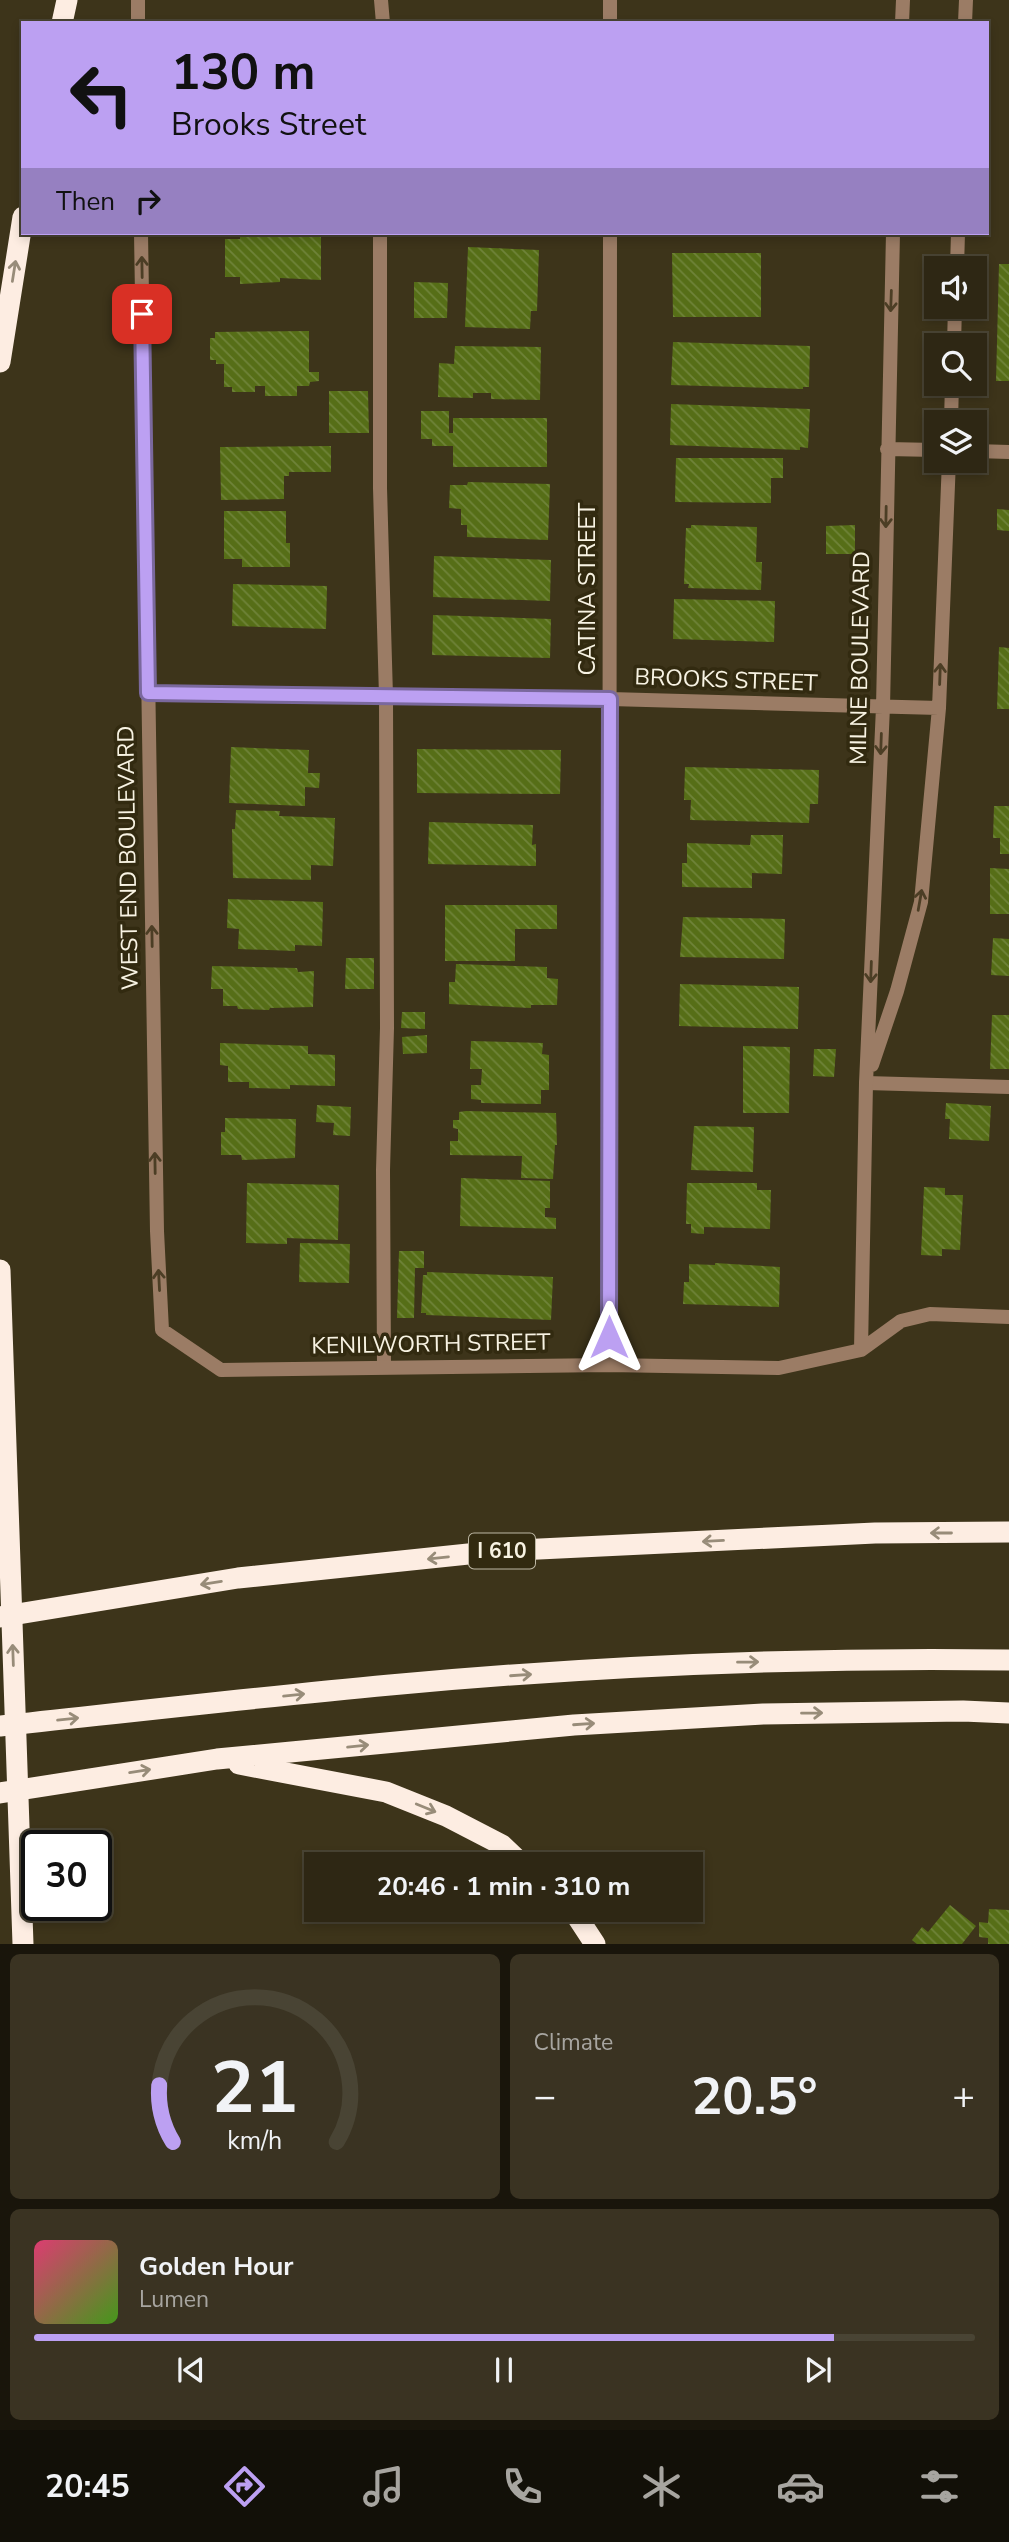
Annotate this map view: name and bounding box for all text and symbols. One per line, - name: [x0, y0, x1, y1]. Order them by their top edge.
- text: 130 m: [171, 39, 315, 106]
- icon: left: [56, 49, 147, 140]
- text: Brooks Street: [171, 103, 366, 146]
- icon: right: [129, 182, 167, 220]
- text: Then: [56, 184, 115, 219]
- one-way arrow: [135, 256, 149, 279]
- map controls: [924, 256, 987, 473]
- button: sound: [924, 256, 987, 319]
- one-way arrow: [8, 260, 21, 283]
- pin: [112, 284, 172, 344]
- one-way arrow: [884, 289, 898, 312]
- icon: arrive: [123, 295, 161, 333]
- button: search: [924, 333, 987, 396]
- button: layers: [924, 410, 987, 473]
- street label: CATINA STREET: [572, 502, 603, 675]
- one-way arrow: [879, 505, 893, 528]
- street label: MILNE BOULEVARD: [843, 551, 877, 765]
- street label: BROOKS STREET: [634, 661, 818, 699]
- one-way arrow: [934, 663, 947, 686]
- street label: WEST END BOULEVARD: [110, 725, 146, 991]
- one-way arrow: [874, 732, 887, 755]
- one-way arrow: [914, 889, 927, 912]
- one-way arrow: [145, 924, 159, 947]
- one-way arrow: [865, 960, 878, 983]
- one-way arrow: [149, 1152, 162, 1175]
- one-way arrow: [153, 1269, 166, 1292]
- position arrow: [572, 1300, 646, 1374]
- street label: KENILWORTH STREET: [311, 1326, 551, 1362]
- one-way arrow: [930, 1526, 953, 1540]
- road number: I 610: [469, 1534, 535, 1568]
- one-way arrow: [702, 1535, 725, 1548]
- one-way arrow: [427, 1551, 449, 1564]
- one-way arrow: [201, 1577, 223, 1590]
- one-way arrow: [7, 1644, 20, 1667]
- one-way arrow: [736, 1655, 759, 1668]
- one-way arrow: [509, 1668, 531, 1681]
- one-way arrow: [282, 1688, 305, 1701]
- one-way arrow: [800, 1706, 823, 1720]
- one-way arrow: [56, 1712, 79, 1725]
- one-way arrow: [573, 1718, 596, 1731]
- one-way arrow: [346, 1739, 369, 1752]
- one-way arrow: [128, 1764, 151, 1777]
- one-way arrow: [414, 1803, 436, 1816]
- speed limit sign: 30: [21, 1830, 112, 1921]
- text: 20:46 · 1 min · 310 m: [377, 1869, 630, 1904]
- text: Climate: [534, 2027, 613, 2058]
- text: 21: [211, 2039, 298, 2139]
- text: 20.5°: [691, 2061, 817, 2132]
- text: −: [534, 2071, 556, 2122]
- text: +: [952, 2071, 975, 2122]
- text: km/h: [227, 2124, 282, 2158]
- text: Golden Hour: [139, 2249, 294, 2284]
- text: Lumen: [139, 2284, 209, 2315]
- icon: previous: [172, 2351, 210, 2389]
- icon: pause: [485, 2351, 523, 2389]
- icon: next: [799, 2351, 837, 2389]
- icon: directions: [220, 2462, 269, 2511]
- icon: music: [359, 2462, 408, 2511]
- icon: phone: [498, 2462, 547, 2511]
- icon: climate: [637, 2462, 686, 2511]
- icon: car: [776, 2462, 825, 2511]
- icon: filters: [915, 2462, 964, 2511]
- text: 20:45: [45, 2465, 130, 2508]

